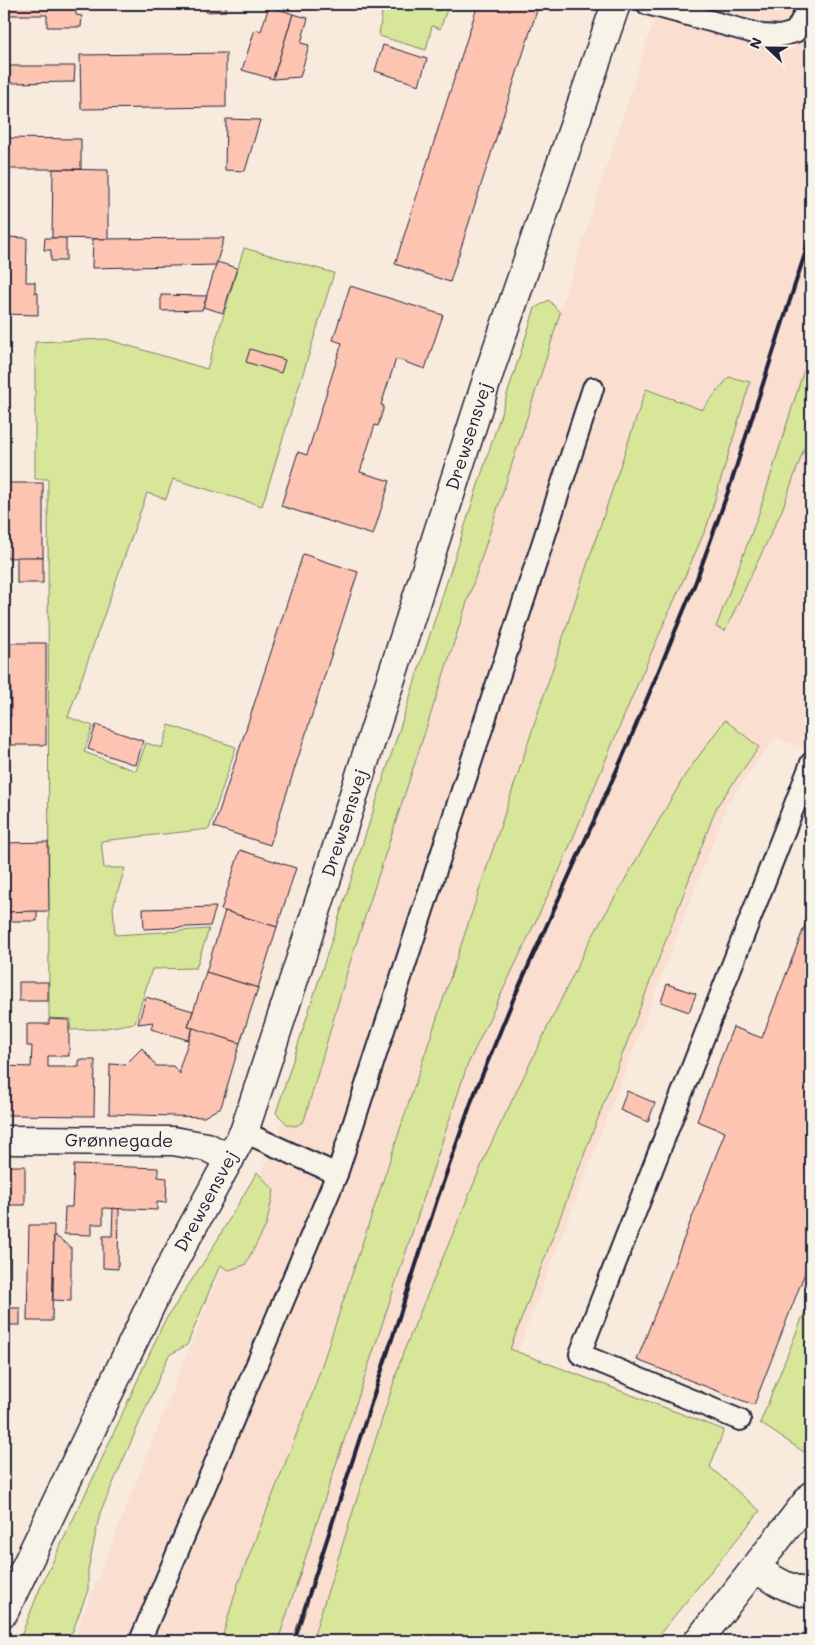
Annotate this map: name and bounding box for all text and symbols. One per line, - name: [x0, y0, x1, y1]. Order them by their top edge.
- north arrow: [742, 22, 792, 72]
- text: N: [745, 34, 766, 51]
- street label: Drewsensvej: [439, 379, 496, 493]
- street label: Drewsensvej: [315, 766, 372, 879]
- street label: Grønnegade: [65, 1127, 173, 1152]
- street label: Drewsensvej: [168, 1146, 243, 1256]

